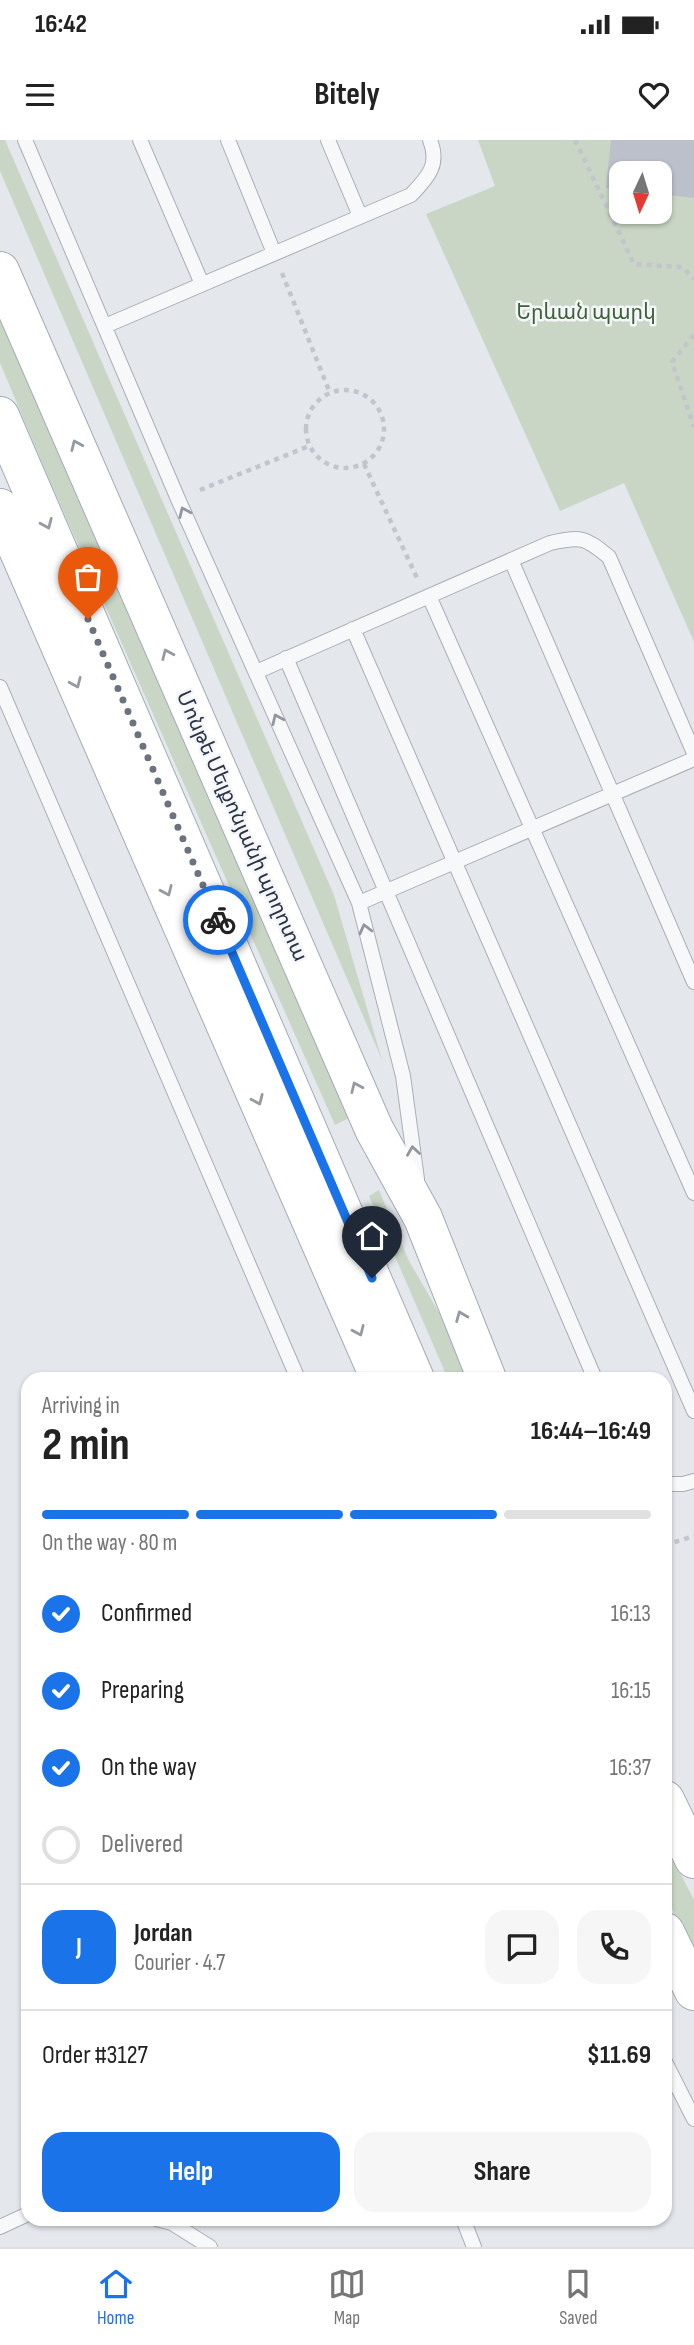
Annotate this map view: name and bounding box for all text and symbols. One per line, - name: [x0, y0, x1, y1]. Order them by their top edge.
- text: 16:42: [35, 9, 87, 40]
- text: Bitely: [314, 75, 380, 114]
- icon: menu: [21, 76, 59, 114]
- icon: heart: [635, 76, 673, 114]
- north arrow: [609, 161, 672, 224]
- map controls: [609, 161, 672, 224]
- park label: Երևան պարկ: [516, 300, 656, 325]
- one-way arrow: [70, 440, 84, 453]
- one-way arrow: [178, 507, 192, 519]
- one-way arrow: [38, 517, 52, 529]
- pin: [58, 547, 118, 619]
- icon: bag: [69, 558, 107, 596]
- one-way arrow: [161, 649, 175, 661]
- one-way arrow: [68, 676, 82, 688]
- street label: Մոնթե Մելքոնյանի պողոտա: [171, 687, 313, 965]
- one-way arrow: [271, 714, 285, 727]
- one-way arrow: [159, 884, 173, 897]
- courier: [183, 885, 253, 955]
- icon: bike: [199, 901, 237, 939]
- one-way arrow: [359, 923, 373, 935]
- one-way arrow: [350, 1082, 364, 1094]
- one-way arrow: [250, 1093, 264, 1105]
- one-way arrow: [406, 1145, 421, 1157]
- pin: [342, 1206, 402, 1278]
- icon: home: [353, 1217, 391, 1255]
- one-way arrow: [456, 1310, 470, 1322]
- one-way arrow: [351, 1324, 365, 1336]
- text: Arriving in: [42, 1392, 120, 1420]
- text: 16:44–16:49: [531, 1416, 651, 1447]
- text: 2 min: [42, 1418, 130, 1473]
- text: On the way · 80 m: [42, 1529, 177, 1557]
- icon: check: [42, 1595, 80, 1633]
- text: Confirmed: [101, 1598, 192, 1629]
- text: 16:13: [611, 1600, 651, 1628]
- icon: check: [42, 1672, 80, 1710]
- text: Preparing: [101, 1675, 184, 1706]
- text: 16:15: [611, 1677, 651, 1705]
- icon: check: [42, 1749, 80, 1787]
- text: On the way: [101, 1752, 197, 1783]
- text: 16:37: [610, 1754, 651, 1782]
- text: Delivered: [101, 1829, 183, 1860]
- button: chat: [485, 1910, 559, 1984]
- button: phone: [577, 1910, 651, 1984]
- text: Jordan: [134, 1918, 192, 1949]
- text: J: [76, 1932, 82, 1963]
- text: Courier · 4.7: [134, 1949, 225, 1977]
- text: Order #3127: [42, 2040, 148, 2071]
- text: $11.69: [587, 2040, 651, 2071]
- button: Help: [42, 2132, 340, 2212]
- button: Share: [354, 2132, 651, 2212]
- tab: Home: [97, 2265, 135, 2330]
- tab: Map: [328, 2265, 366, 2330]
- tab: Saved: [559, 2265, 597, 2330]

